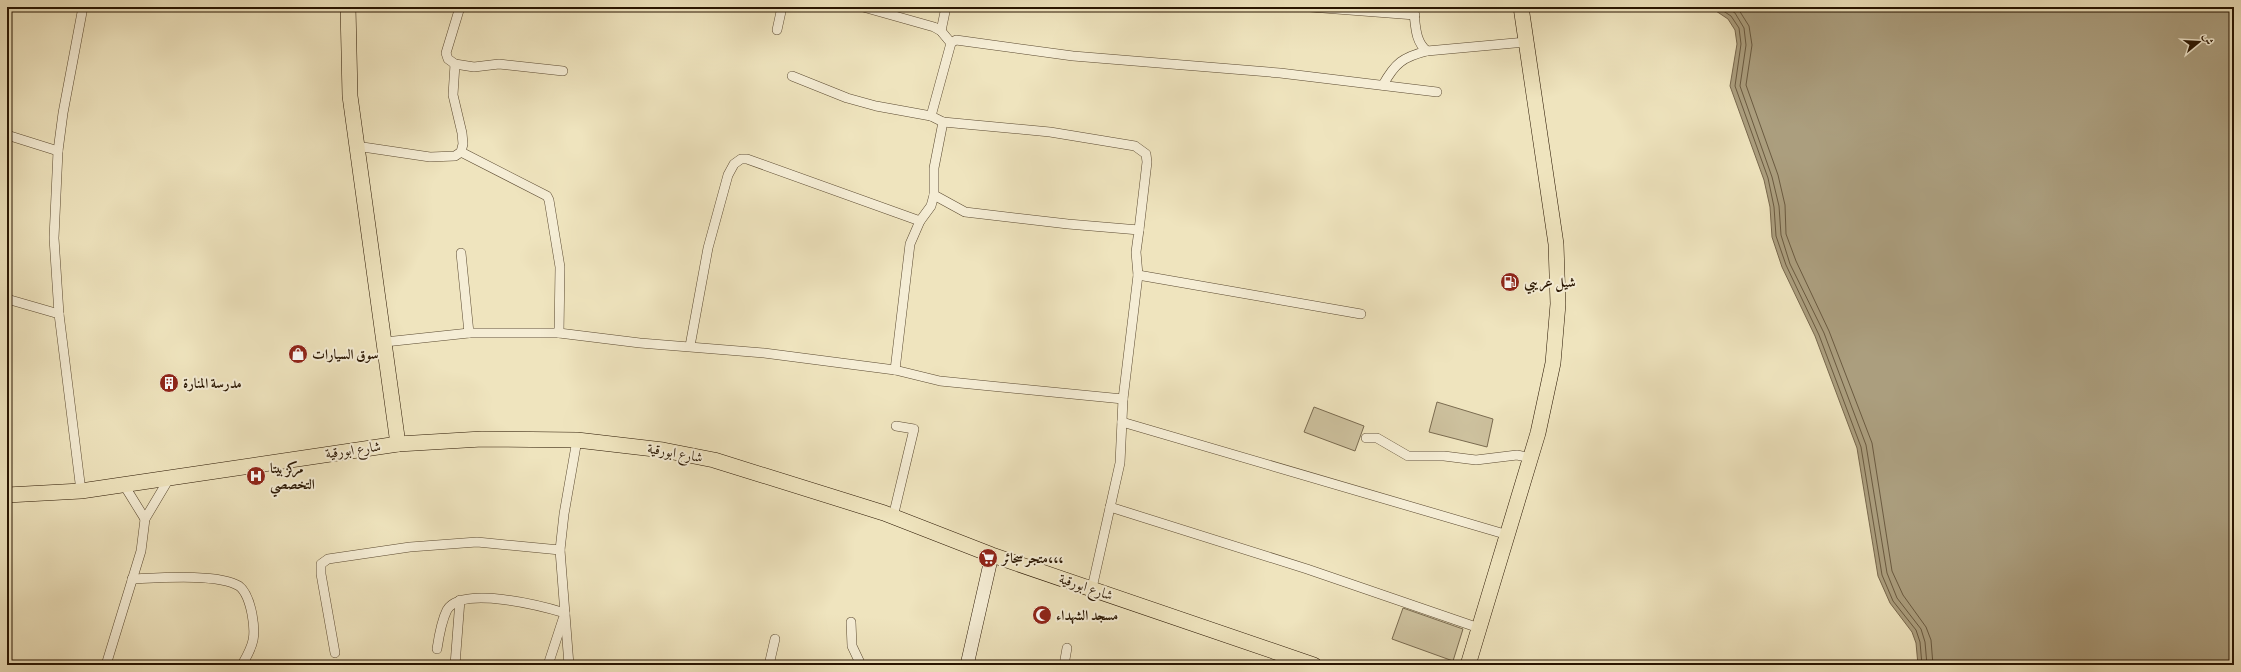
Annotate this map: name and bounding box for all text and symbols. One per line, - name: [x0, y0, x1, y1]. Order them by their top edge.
- north arrow: [2179, 22, 2219, 62]
- text: ش: [2199, 32, 2217, 47]
- fuel station icon: شيل عريبي: [1499, 271, 1521, 293]
- place label: شيل عريبي: [1524, 273, 1576, 295]
- shop icon: سوق السيارات: [287, 343, 309, 365]
- place label: سوق السيارات: [312, 345, 379, 364]
- building icon: مدرسة المنارة: [158, 372, 180, 394]
- place label: مدرسة المنارة: [183, 374, 242, 393]
- street label: شارع ابورقية: [324, 437, 382, 465]
- street label: شارع ابورقية: [645, 439, 704, 469]
- place label: مركز بيتا التخصصي: [270, 459, 315, 498]
- hospital icon: مركز بيتا التخصصي: [245, 465, 267, 487]
- supermarket icon: متجر سجائر،،،: [977, 547, 999, 569]
- place label: متجر سجائر،،،: [1000, 549, 1063, 568]
- street label: شارع ابورقية: [1056, 569, 1116, 607]
- mosque icon: مسجد الشهداء: [1031, 604, 1053, 626]
- place label: مسجد الشهداء: [1056, 606, 1118, 625]

